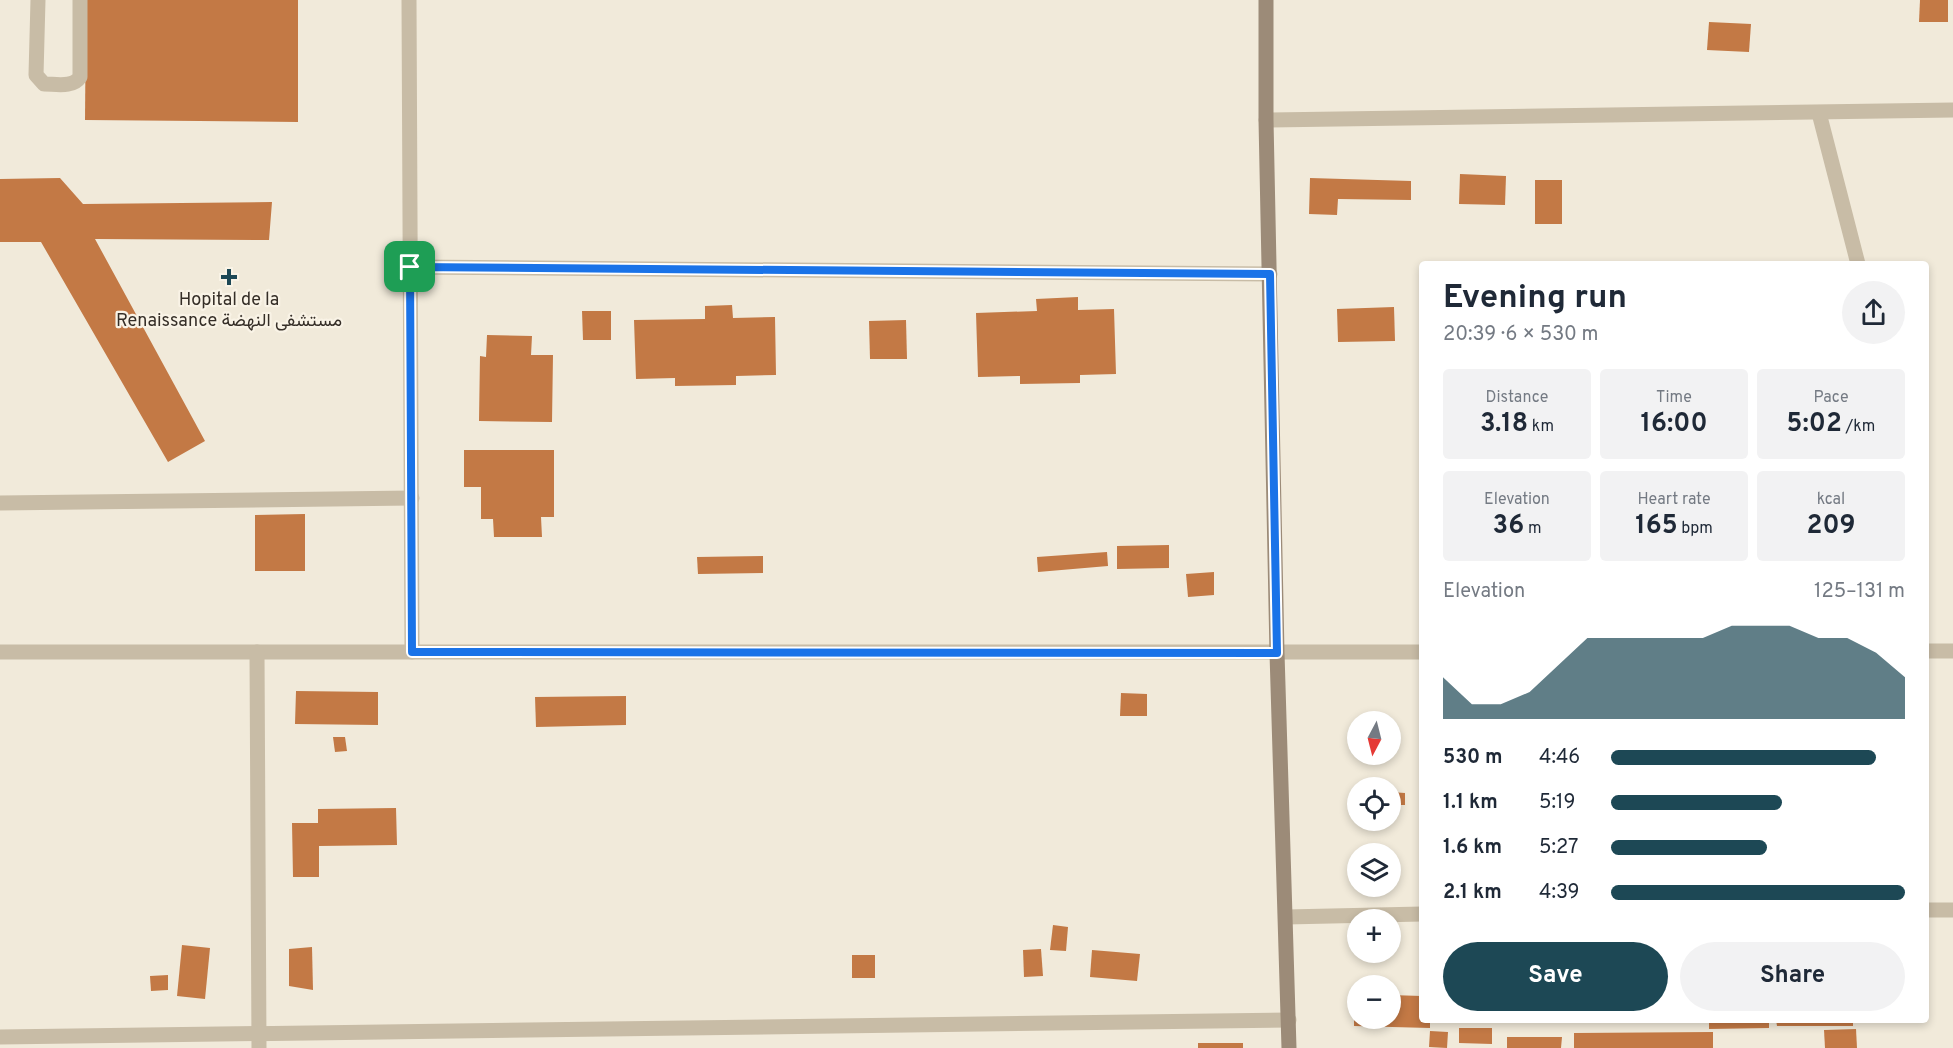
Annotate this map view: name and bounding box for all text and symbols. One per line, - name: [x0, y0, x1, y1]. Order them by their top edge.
- pin: [384, 241, 435, 292]
- icon: arrive: [393, 250, 426, 283]
- marker: Hopital de la Renaissance مستشفى النهضة: [220, 268, 238, 286]
- text: Evening run: [1443, 278, 1627, 320]
- button: share: [1842, 281, 1905, 344]
- place label: Hopital de la Renaissance مستشفى النهضة: [116, 289, 342, 333]
- text: 20:39 · 6 × 530 m: [1443, 322, 1599, 348]
- text: Distance: [1486, 388, 1548, 408]
- text: Time: [1656, 388, 1692, 408]
- text: Pace: [1813, 388, 1849, 408]
- text: 3.18: [1480, 408, 1528, 441]
- text: 16:00: [1641, 408, 1707, 441]
- text: 5:02: [1787, 408, 1842, 441]
- text: km: [1528, 417, 1554, 437]
- text: /km: [1842, 417, 1875, 437]
- text: Elevation: [1484, 490, 1550, 510]
- text: Heart rate: [1637, 490, 1711, 510]
- text: kcal: [1817, 490, 1845, 510]
- text: 36: [1493, 510, 1524, 543]
- text: 165: [1635, 510, 1678, 543]
- text: 209: [1807, 510, 1855, 543]
- text: m: [1524, 519, 1541, 539]
- text: bpm: [1678, 519, 1713, 539]
- text: Elevation: [1443, 579, 1525, 605]
- text: 125–131 m: [1814, 579, 1905, 605]
- north arrow: [1347, 711, 1401, 765]
- map controls: [1347, 711, 1401, 1029]
- text: 530 m: [1443, 745, 1503, 771]
- text: 4:46: [1539, 745, 1580, 771]
- button: locate: [1347, 777, 1401, 831]
- text: 1.1 km: [1443, 790, 1498, 816]
- text: 5:19: [1539, 790, 1575, 816]
- text: 1.6 km: [1443, 835, 1502, 861]
- text: 5:27: [1539, 835, 1578, 861]
- button: layers: [1347, 843, 1401, 897]
- text: 2.1 km: [1443, 880, 1502, 906]
- text: 4:39: [1539, 880, 1580, 906]
- button: +: [1347, 909, 1401, 963]
- button: Save: [1443, 942, 1668, 1011]
- button: Share: [1680, 942, 1905, 1011]
- button: −: [1347, 975, 1401, 1029]

